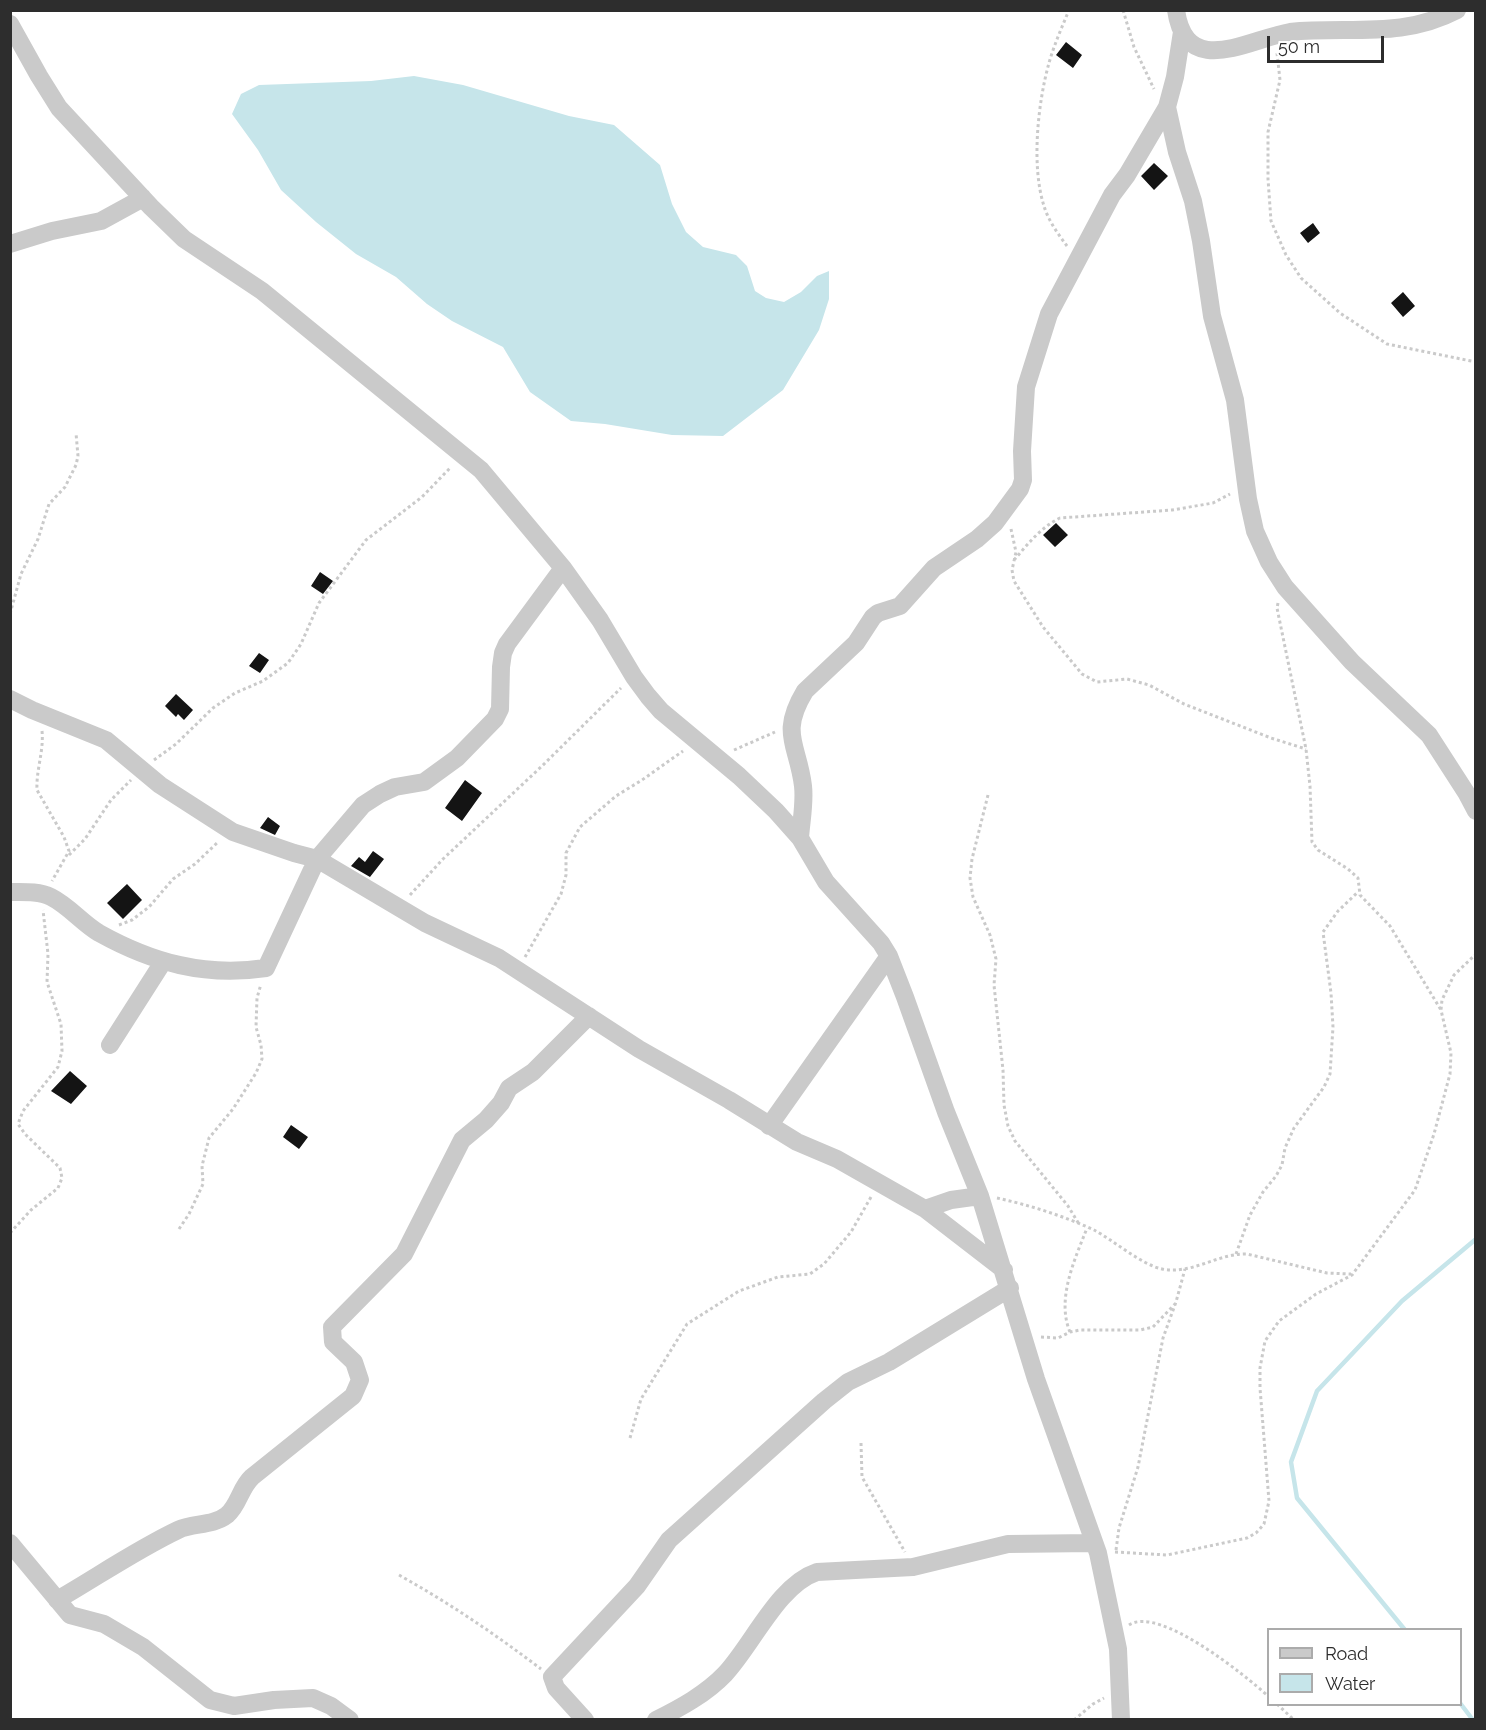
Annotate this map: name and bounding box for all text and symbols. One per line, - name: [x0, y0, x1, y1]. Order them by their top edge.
- scale bar: [1270, 24, 1387, 62]
- text: 50 m: [1278, 36, 1320, 57]
- legend: [1267, 1628, 1462, 1706]
- text: Road: [1325, 1643, 1368, 1664]
- text: Water: [1325, 1673, 1375, 1694]

